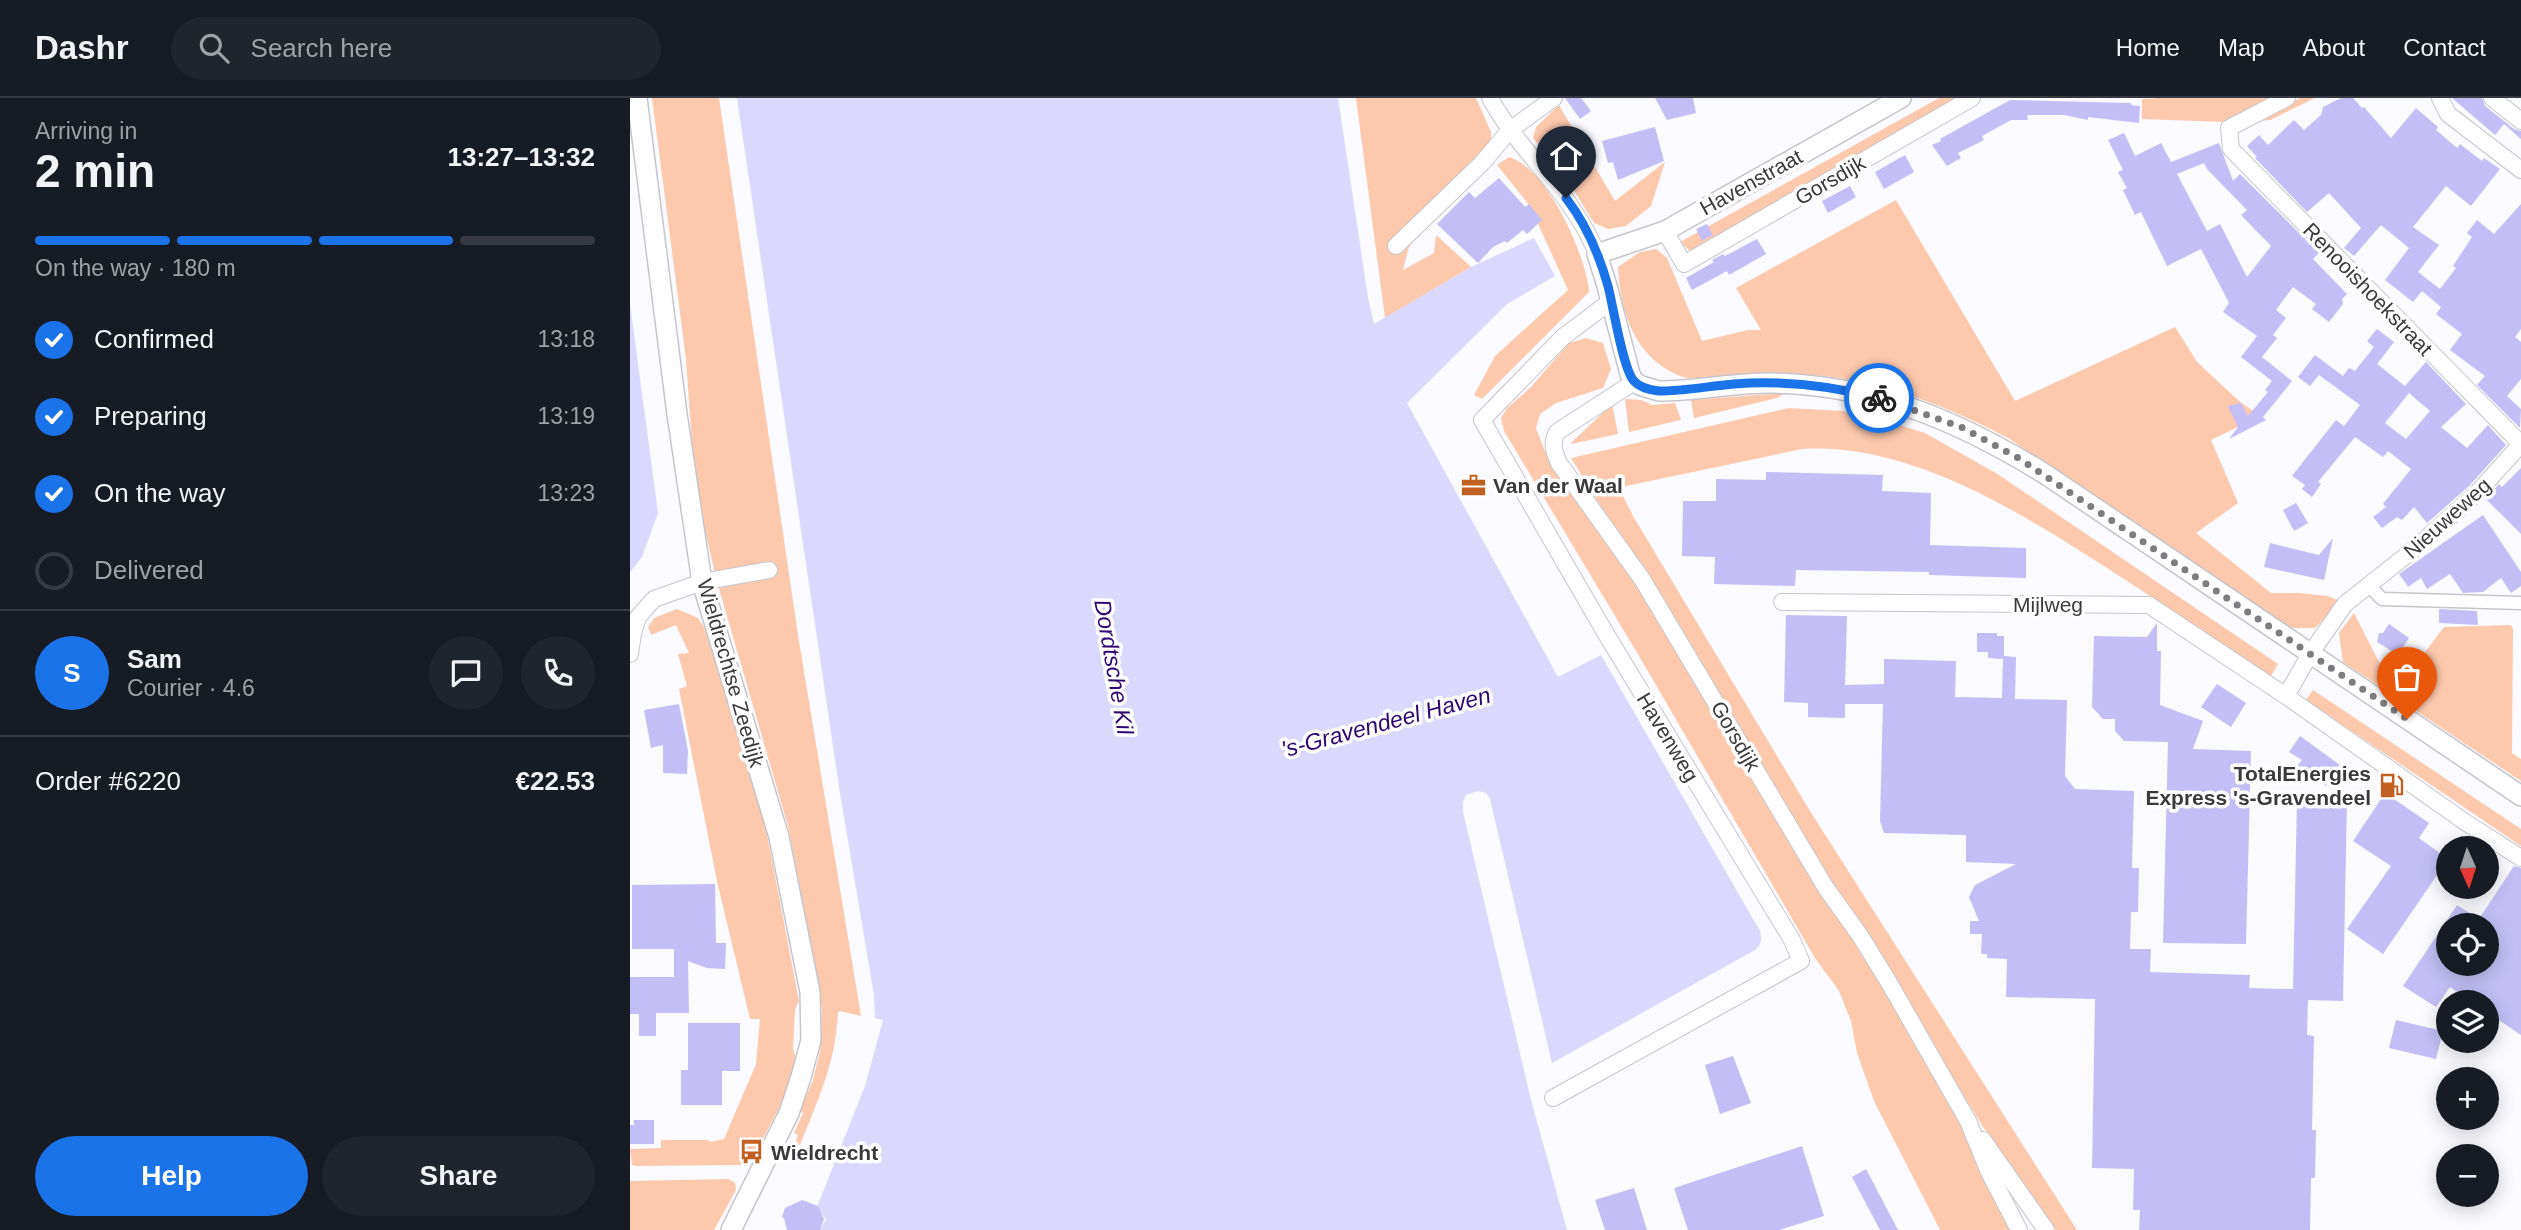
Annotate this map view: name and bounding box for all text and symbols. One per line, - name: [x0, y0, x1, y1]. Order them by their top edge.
- search box: [171, 17, 661, 80]
- text: Dashr: [35, 29, 129, 66]
- icon: search: [195, 29, 233, 67]
- text: Search here: [251, 33, 392, 63]
- text: Home: [2116, 34, 2180, 61]
- text: Map: [2218, 34, 2265, 61]
- text: About: [2303, 34, 2365, 61]
- text: Contact: [2403, 34, 2486, 61]
- text: Arriving in: [35, 118, 137, 144]
- pin: [1536, 126, 1596, 198]
- icon: home: [1547, 137, 1585, 175]
- text: 13:27–13:32: [448, 142, 595, 172]
- street label: Havenstraat: [1696, 144, 1806, 220]
- text: 2 min: [35, 145, 155, 197]
- street label: Gorsdijk: [1791, 151, 1870, 209]
- street label: Renooishoekstraat: [2299, 218, 2437, 360]
- text: On the way · 180 m: [35, 255, 236, 281]
- icon: check: [35, 321, 73, 359]
- text: Confirmed: [94, 324, 214, 354]
- text: 13:18: [537, 326, 595, 352]
- courier: [1844, 363, 1914, 433]
- icon: bike: [1860, 379, 1898, 417]
- icon: check: [35, 398, 73, 436]
- text: Preparing: [94, 401, 207, 431]
- text: 13:19: [537, 403, 595, 429]
- office icon: Van der Waal: [1459, 471, 1487, 499]
- street label: Nieuweweg: [2399, 473, 2495, 563]
- place label: Van der Waal: [1493, 474, 1623, 497]
- icon: check: [35, 475, 73, 513]
- text: On the way: [94, 478, 226, 508]
- text: 13:23: [537, 480, 595, 506]
- text: Delivered: [94, 555, 204, 585]
- street label: Wieldrechtse Zeedijk: [693, 576, 769, 770]
- street label: Mijlweg: [2013, 593, 2083, 616]
- water label: Dordtsche Kil: [1089, 597, 1139, 737]
- button: chat: [429, 636, 503, 710]
- button: phone: [521, 636, 595, 710]
- text: Sam: [127, 644, 182, 674]
- pin: [2377, 647, 2437, 719]
- text: S: [63, 658, 81, 688]
- icon: bag: [2388, 658, 2426, 696]
- text: Courier · 4.6: [127, 675, 255, 701]
- water label: 's-Gravendeel Haven: [1279, 682, 1493, 762]
- street label: Havenweg: [1633, 689, 1703, 785]
- street label: Gorsdijk: [1707, 697, 1765, 776]
- place label: TotalEnergies Express 's-Gravendeel: [2145, 762, 2371, 809]
- text: Order #6220: [35, 766, 181, 796]
- text: €22.53: [515, 766, 595, 796]
- fuel station icon: TotalEnergies Express 's-Gravendeel: [2377, 771, 2405, 799]
- north arrow: [2436, 836, 2499, 900]
- map controls: [2436, 836, 2499, 1207]
- button: locate: [2436, 913, 2499, 976]
- button: layers: [2436, 990, 2499, 1053]
- button: +: [2436, 1067, 2499, 1130]
- button: Help: [35, 1136, 308, 1216]
- button: Share: [322, 1136, 595, 1216]
- bus stop icon: Wieldrecht: [737, 1138, 765, 1166]
- place label: Wieldrecht: [771, 1141, 878, 1164]
- button: −: [2436, 1144, 2499, 1207]

